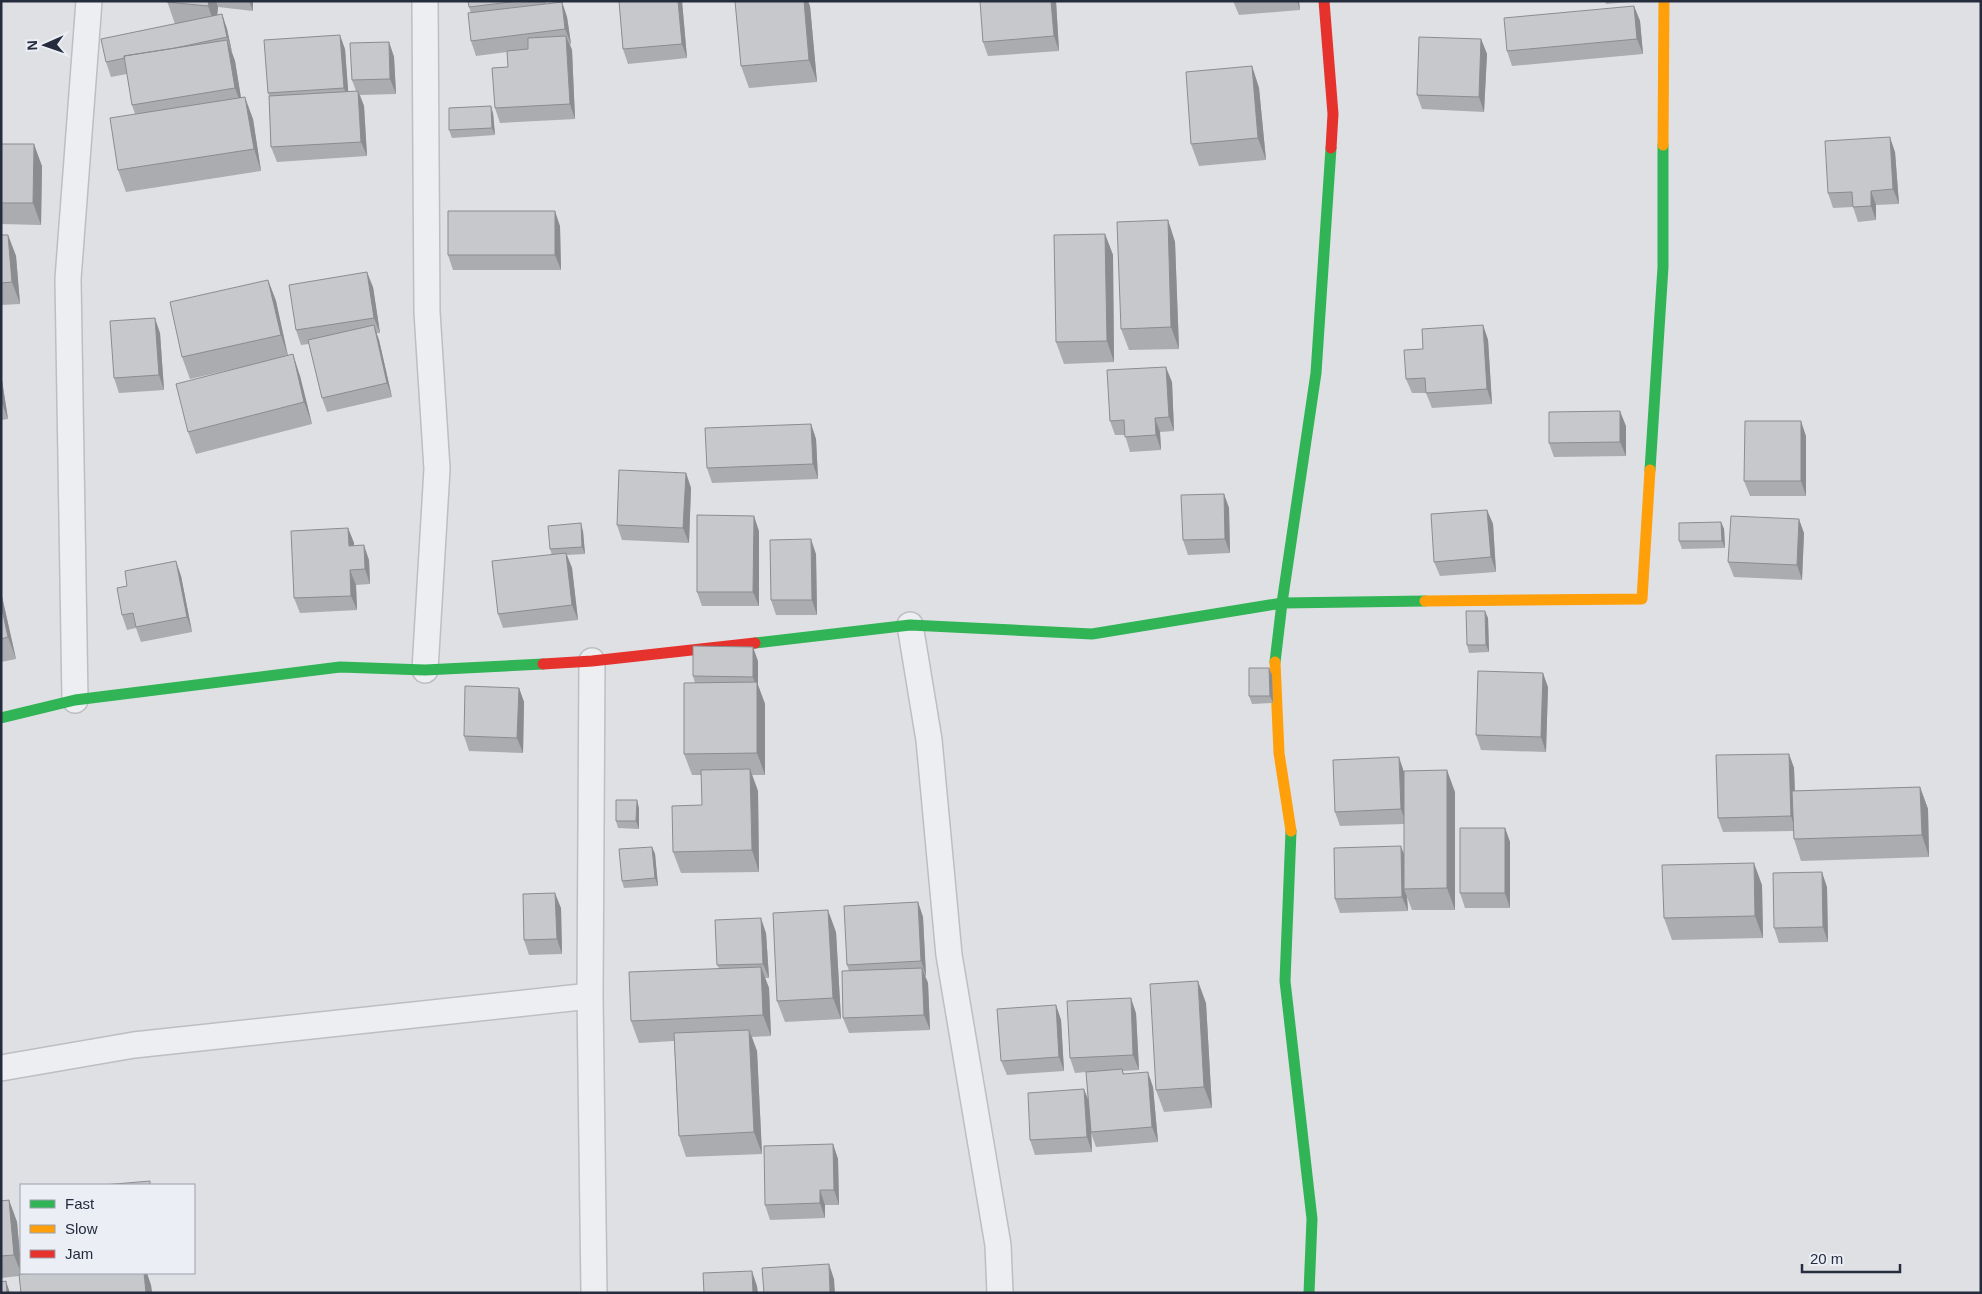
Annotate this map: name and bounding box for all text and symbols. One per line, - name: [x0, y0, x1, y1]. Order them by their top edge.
- north arrow: [20, 20, 70, 70]
- text: N: [24, 40, 40, 51]
- legend: [20, 1184, 195, 1274]
- text: Fast: [65, 1195, 95, 1212]
- text: Slow: [65, 1220, 98, 1237]
- scale bar: [1802, 1242, 1900, 1274]
- text: Jam: [65, 1245, 93, 1262]
- text: 20 m: [1810, 1250, 1843, 1267]

